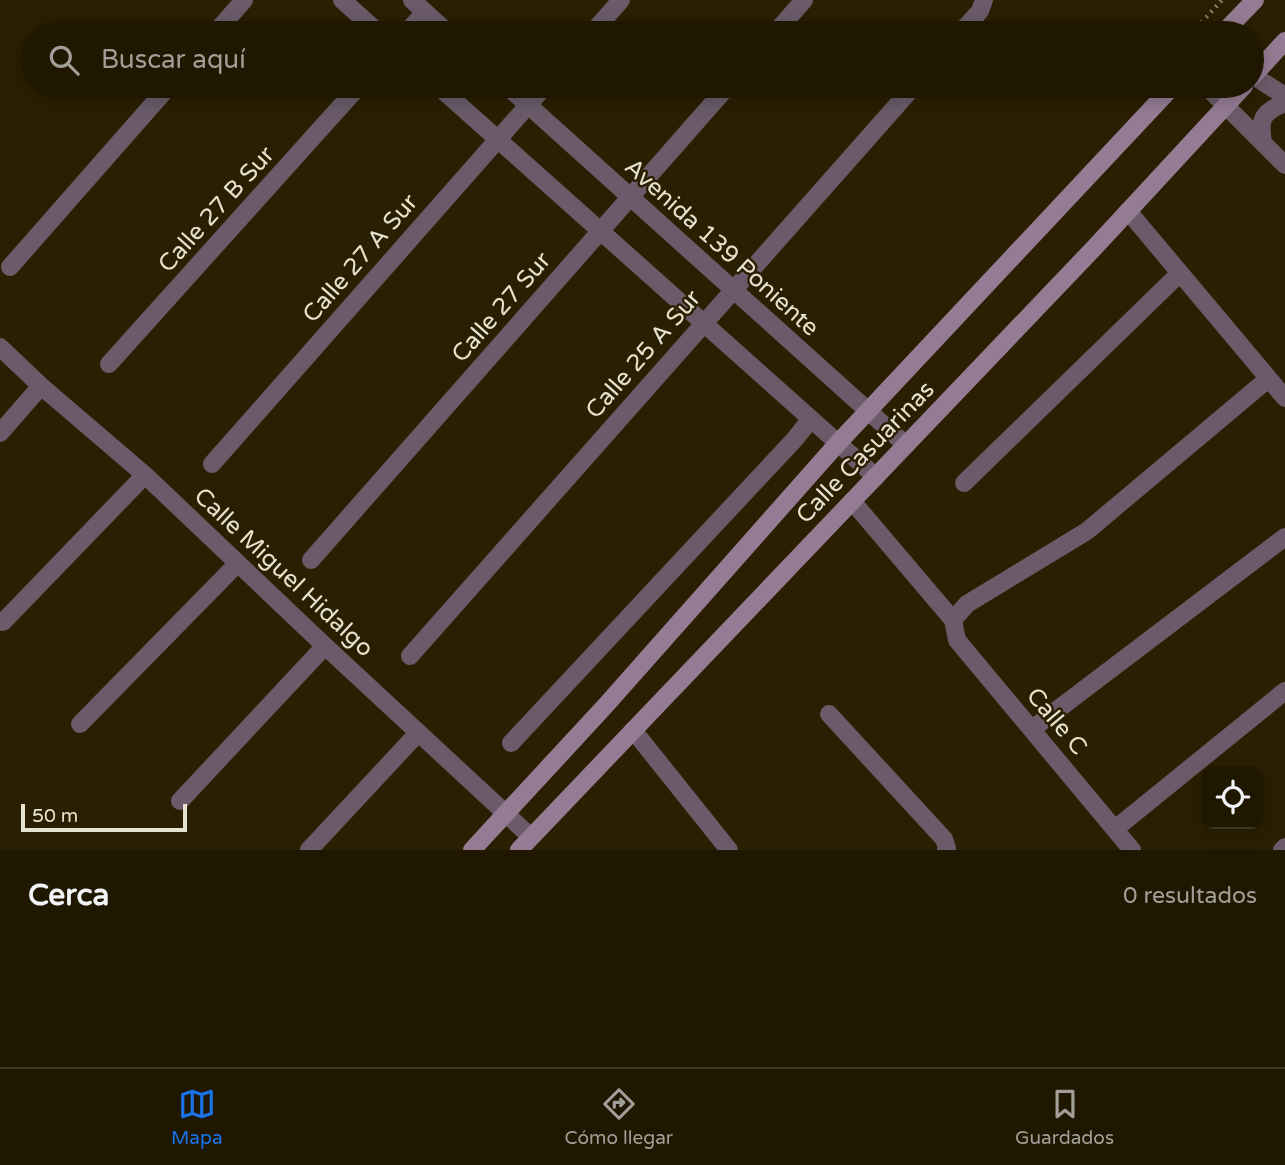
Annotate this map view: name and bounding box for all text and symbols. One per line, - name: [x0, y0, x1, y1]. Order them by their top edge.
- search box: [21, 21, 1264, 98]
- icon: search: [45, 41, 83, 79]
- text: Buscar aquí: [101, 44, 246, 75]
- street label: Calle 27 B Sur: [152, 140, 281, 278]
- street label: Avenida 139 Poniente: [618, 152, 825, 342]
- street label: Calle 27 A Sur: [297, 188, 425, 329]
- street label: Calle 27 Sur: [446, 246, 558, 368]
- street label: Calle 25 A Sur: [580, 284, 708, 425]
- street label: Calle Casuarinas: [790, 375, 941, 530]
- street label: Calle Miguel Hidalgo: [188, 482, 379, 663]
- street label: Calle C: [1020, 682, 1093, 761]
- map controls: [1201, 766, 1264, 829]
- button: locate: [1201, 766, 1264, 829]
- scale bar: [21, 801, 187, 833]
- text: 50 m: [32, 805, 78, 827]
- text: Cerca: [28, 877, 109, 914]
- text: 0 resultados: [1123, 882, 1257, 910]
- tab: Mapa: [171, 1085, 223, 1149]
- tab: Cómo llegar: [565, 1085, 673, 1149]
- tab: Guardados: [1015, 1085, 1114, 1149]

